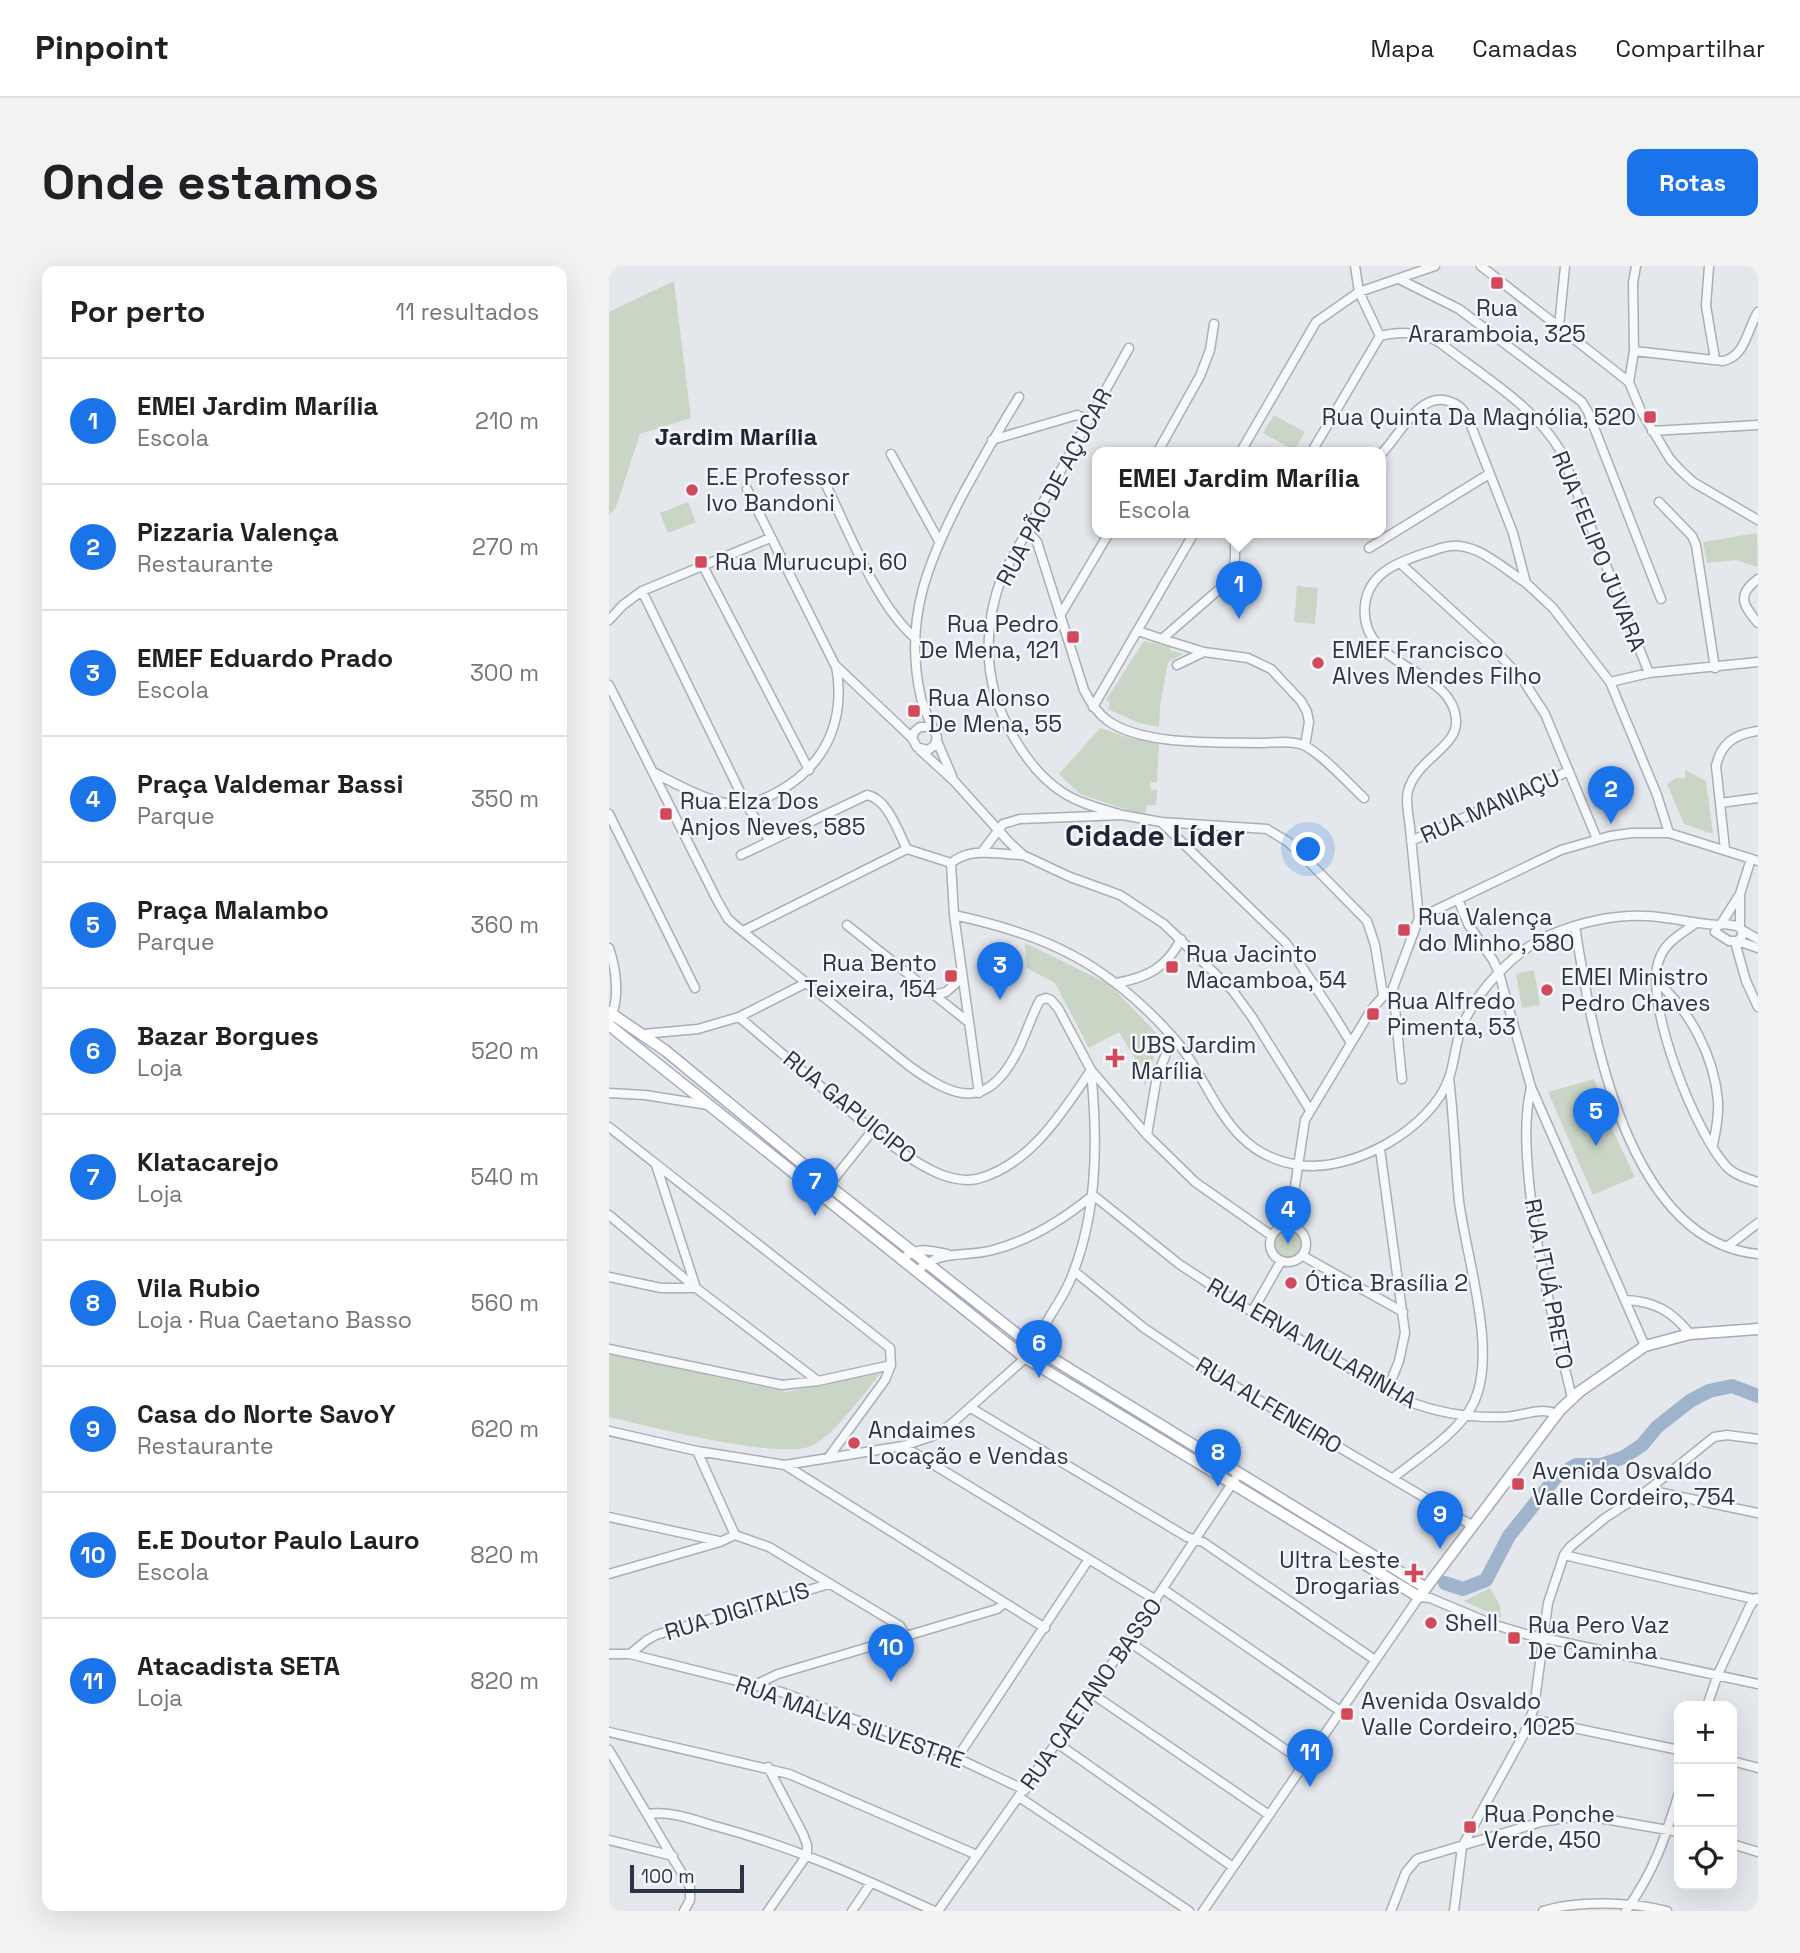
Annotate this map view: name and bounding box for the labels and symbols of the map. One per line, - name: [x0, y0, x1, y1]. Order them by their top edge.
- marker: Rua Araramboia, 325: [1489, 275, 1505, 291]
- place label: Rua Araramboia, 325: [1408, 293, 1586, 349]
- street label: RUA PÃO DE AÇUCAR: [989, 383, 1119, 591]
- place label: Rua Quinta Da Magnólia, 520: [1322, 402, 1636, 432]
- marker: Rua Quinta Da Magnólia, 520: [1642, 409, 1658, 425]
- district label: Jardim Marília: [655, 421, 817, 452]
- street label: RUA FELIPO JUVARA: [1545, 446, 1653, 656]
- place label: E.E Professor Ivo Bandoni: [706, 462, 850, 518]
- marker: E.E Professor Ivo Bandoni: [684, 482, 700, 498]
- place label: Rua Murucupi, 60: [715, 547, 907, 577]
- marker: Rua Murucupi, 60: [693, 554, 709, 570]
- pin: 1: [1216, 561, 1262, 619]
- place label: Rua Pedro De Mena, 121: [919, 609, 1059, 665]
- marker: Rua Pedro De Mena, 121: [1065, 629, 1081, 645]
- place label: EMEF Francisco Alves Mendes Filho: [1332, 635, 1542, 691]
- marker: EMEF Francisco Alves Mendes Filho: [1310, 655, 1326, 671]
- place label: Rua Alonso De Mena, 55: [928, 683, 1062, 739]
- marker: Rua Alonso De Mena, 55: [906, 703, 922, 719]
- street label: RUA MANIAÇU: [1416, 762, 1564, 850]
- pin: 2: [1588, 766, 1634, 824]
- place label: Rua Elza Dos Anjos Neves, 585: [680, 786, 865, 842]
- marker: Rua Elza Dos Anjos Neves, 585: [658, 806, 674, 822]
- district label: Cidade Líder: [1065, 816, 1245, 855]
- your location: [1291, 832, 1325, 866]
- place label: Rua Valença do Minho, 580: [1418, 902, 1575, 958]
- marker: Rua Valença do Minho, 580: [1396, 922, 1412, 938]
- place label: Rua Jacinto Macamboa, 54: [1186, 939, 1347, 995]
- pin: 3: [977, 942, 1023, 1000]
- place label: Rua Bento Teixeira, 154: [804, 948, 937, 1004]
- marker: Rua Jacinto Macamboa, 54: [1164, 959, 1180, 975]
- place label: EMEI Ministro Pedro Chaves: [1561, 962, 1710, 1018]
- marker: Rua Bento Teixeira, 154: [943, 968, 959, 984]
- marker: EMEI Ministro Pedro Chaves: [1539, 982, 1555, 998]
- place label: Rua Alfredo Pimenta, 53: [1387, 986, 1516, 1042]
- marker: Rua Alfredo Pimenta, 53: [1365, 1006, 1381, 1022]
- place label: UBS Jardim Marília: [1131, 1030, 1256, 1086]
- street label: RUA GAPUICIPO: [777, 1044, 923, 1170]
- marker: UBS Jardim Marília: [1105, 1048, 1125, 1068]
- pin: 5: [1573, 1088, 1619, 1146]
- pin: 7: [792, 1158, 838, 1216]
- pin: 4: [1265, 1186, 1311, 1244]
- street label: RUA ITUÁ PRETO: [1518, 1196, 1580, 1372]
- place label: Ótica Brasília 2: [1305, 1268, 1468, 1298]
- street label: RUA ERVA MULARINHA: [1202, 1271, 1422, 1415]
- marker: Ótica Brasília 2: [1283, 1275, 1299, 1291]
- pin: 6: [1016, 1320, 1062, 1378]
- street label: RUA ALFENEIRO: [1190, 1350, 1348, 1460]
- place label: Andaimes Locação e Vendas: [868, 1415, 1069, 1471]
- pin: 8: [1195, 1429, 1241, 1487]
- marker: Andaimes Locação e Vendas: [846, 1435, 862, 1451]
- place label: Avenida Osvaldo Valle Cordeiro, 754: [1532, 1456, 1735, 1512]
- marker: Avenida Osvaldo Valle Cordeiro, 754: [1510, 1476, 1526, 1492]
- pin: 9: [1417, 1491, 1463, 1549]
- place label: Ultra Leste Drogarias: [1279, 1545, 1400, 1601]
- marker: Ultra Leste Drogarias: [1406, 1565, 1422, 1581]
- street label: RUA DIGITALIS: [661, 1575, 813, 1647]
- street label: RUA CAETANO BASSO: [1013, 1592, 1169, 1796]
- place label: Shell: [1445, 1608, 1498, 1638]
- place label: Rua Pero Vaz De Caminha: [1528, 1610, 1670, 1666]
- marker: Shell: [1423, 1615, 1439, 1631]
- pin: 10: [868, 1624, 914, 1682]
- marker: Rua Pero Vaz De Caminha: [1506, 1630, 1522, 1646]
- street label: RUA MALVA SILVESTRE: [732, 1669, 968, 1775]
- place label: Avenida Osvaldo Valle Cordeiro, 1025: [1361, 1686, 1575, 1742]
- marker: Avenida Osvaldo Valle Cordeiro, 1025: [1339, 1706, 1355, 1722]
- pin: 11: [1287, 1729, 1333, 1787]
- place label: Rua Ponche Verde, 450: [1484, 1799, 1615, 1855]
- marker: Rua Ponche Verde, 450: [1462, 1819, 1478, 1835]
- scale bar: [630, 1862, 744, 1894]

